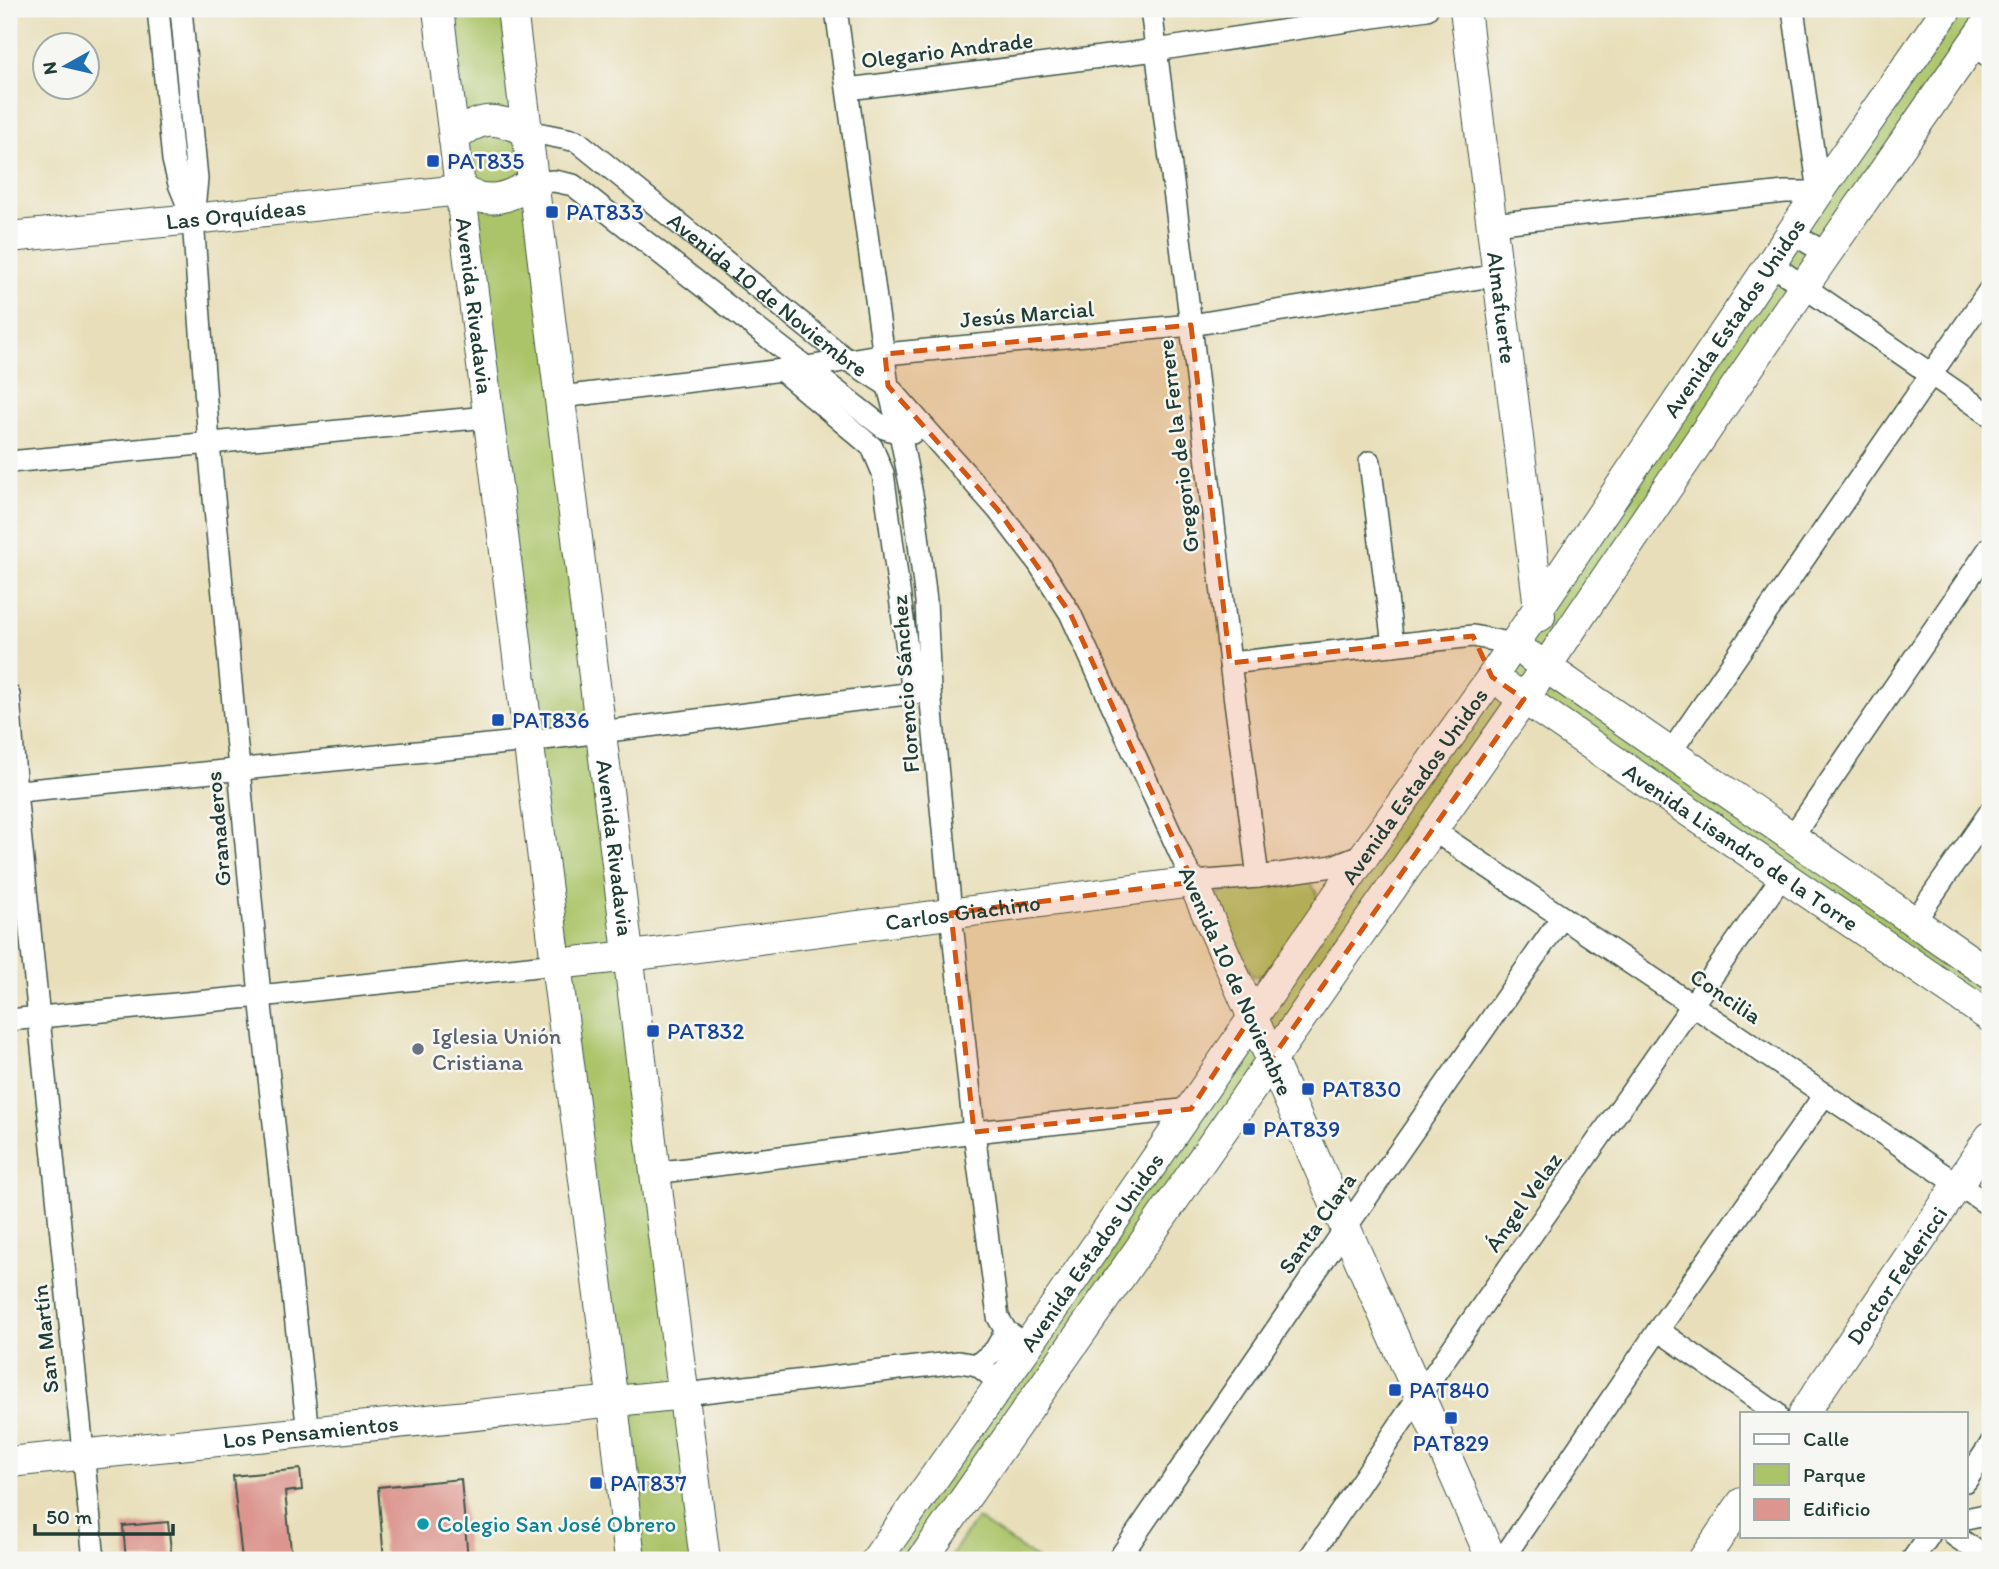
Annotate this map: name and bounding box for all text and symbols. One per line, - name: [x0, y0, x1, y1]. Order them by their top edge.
- street label: Olegario Andrade: [859, 26, 1035, 74]
- north arrow: [32, 32, 102, 102]
- text: N: [37, 60, 62, 76]
- place label: PAT835: [447, 147, 524, 175]
- marker: PAT835: [425, 153, 441, 169]
- street label: Las Orquídeas: [165, 193, 307, 236]
- place label: PAT833: [566, 198, 644, 226]
- marker: PAT833: [544, 204, 560, 220]
- street label: Avenida 10 de Noviembre: [662, 206, 873, 383]
- street label: Avenida Estados Unidos: [1657, 212, 1812, 423]
- street label: Avenida Rivadavia: [450, 216, 499, 396]
- street label: Almafuerte: [1481, 250, 1523, 365]
- street label: Jesús Marcial: [959, 294, 1096, 334]
- street label: Gregorio de la Ferrere: [1151, 338, 1205, 554]
- street label: Florencio Sánchez: [885, 594, 925, 774]
- street label: Avenida Estados Unidos: [1335, 682, 1494, 890]
- place label: PAT836: [512, 706, 589, 734]
- marker: PAT836: [490, 712, 506, 728]
- street label: Avenida Lisandro de la Torre: [1618, 757, 1864, 937]
- street label: Avenida Rivadavia: [590, 758, 640, 938]
- street label: Granaderos: [199, 770, 237, 888]
- street label: Avenida 10 de Noviembre: [1173, 862, 1299, 1100]
- street label: Carlos Giachino: [883, 888, 1042, 936]
- street label: Concilia: [1685, 962, 1767, 1030]
- place label: PAT832: [667, 1017, 744, 1045]
- place label: Iglesia Unión Cristiana: [432, 1022, 561, 1076]
- marker: PAT832: [645, 1023, 661, 1039]
- marker: Iglesia Unión Cristiana: [410, 1041, 426, 1057]
- place label: PAT830: [1322, 1075, 1401, 1103]
- marker: PAT830: [1300, 1081, 1316, 1097]
- place label: PAT839: [1263, 1115, 1340, 1143]
- marker: PAT839: [1241, 1121, 1257, 1137]
- street label: Ángel Velaz: [1478, 1146, 1568, 1257]
- street label: Avenida Estados Unidos: [1014, 1147, 1170, 1357]
- street label: Santa Clara: [1272, 1167, 1362, 1279]
- street label: Doctor Federicci: [1840, 1201, 1953, 1350]
- street label: San Martín: [25, 1283, 65, 1395]
- place label: PAT840: [1409, 1376, 1490, 1404]
- marker: PAT840: [1387, 1382, 1403, 1398]
- street label: Los Pensamientos: [221, 1409, 400, 1454]
- marker: PAT829: [1443, 1410, 1459, 1426]
- legend: [1740, 1412, 1968, 1538]
- text: Calle: [1803, 1426, 1849, 1451]
- place label: PAT829: [1413, 1429, 1489, 1457]
- text: Parque: [1803, 1462, 1866, 1487]
- place label: PAT837: [610, 1469, 687, 1497]
- marker: PAT837: [588, 1475, 604, 1491]
- scale bar: [35, 1492, 173, 1536]
- text: Edificio: [1803, 1496, 1871, 1521]
- text: 50 m: [46, 1504, 93, 1529]
- place label: Colegio San José Obrero: [437, 1510, 676, 1538]
- marker: Colegio San José Obrero: [415, 1516, 431, 1532]

